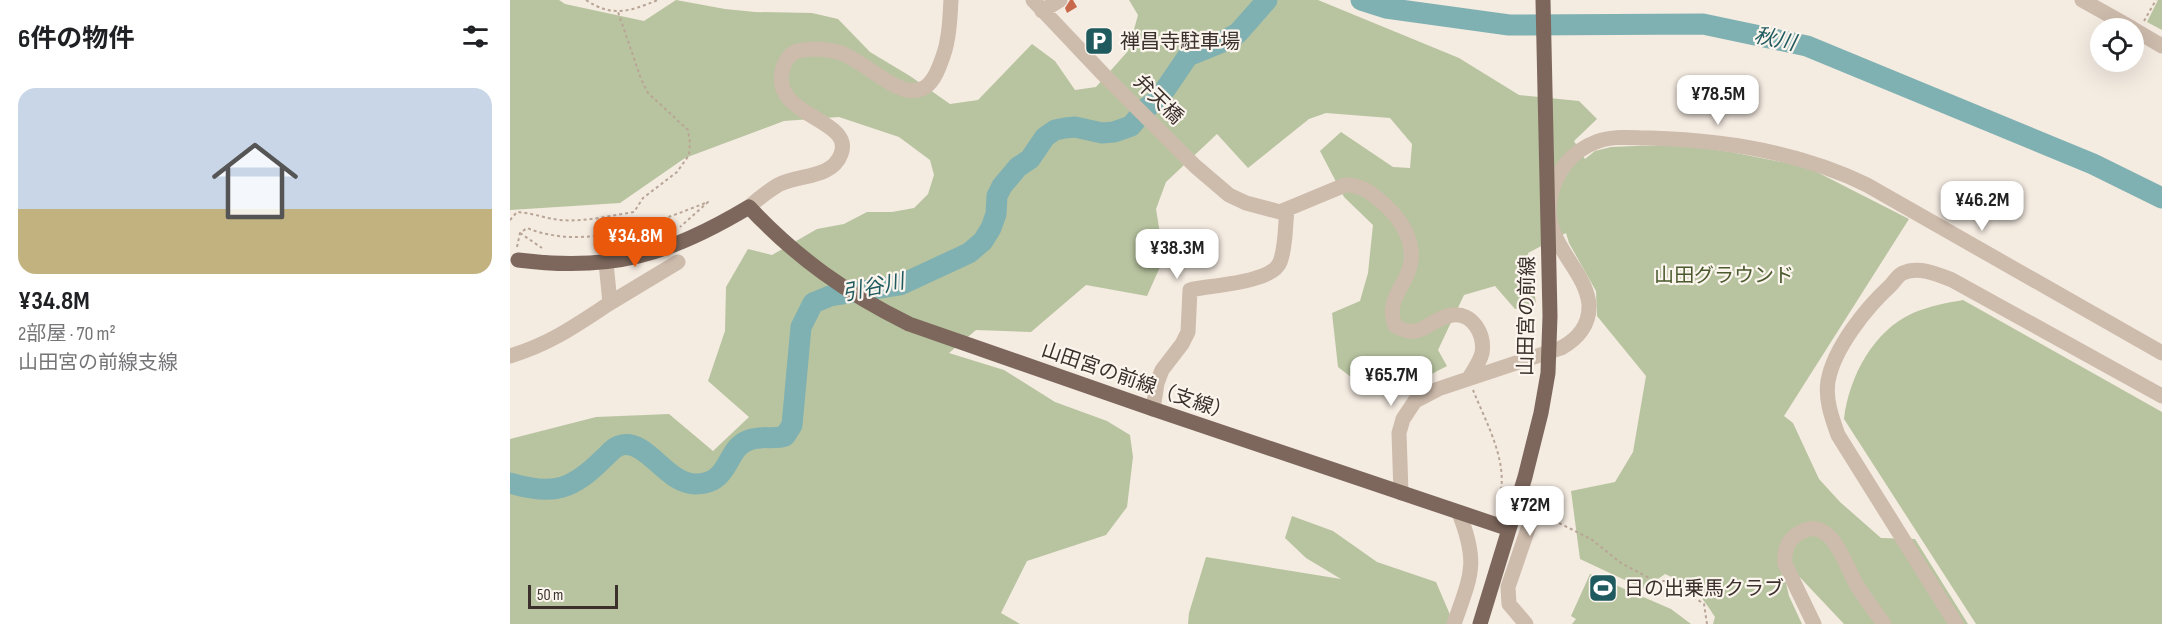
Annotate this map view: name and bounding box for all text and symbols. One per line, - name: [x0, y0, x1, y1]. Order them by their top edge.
- map controls: [2090, 18, 2144, 72]
- button: locate: [2090, 18, 2144, 72]
- icon: filters: [459, 20, 492, 53]
- water label: 秋川: [1752, 23, 1800, 56]
- text: 6件の物件: [18, 24, 134, 55]
- parking icon: 禅昌寺駐車場: [1083, 25, 1115, 57]
- place label: 禅昌寺駐車場: [1120, 30, 1240, 54]
- street label: 弁天橋: [1129, 70, 1188, 129]
- pin: ¥78.5M: [1669, 75, 1767, 126]
- text: ¥78.5M: [1691, 82, 1745, 106]
- icon: home: [201, 127, 309, 235]
- pin: ¥46.2M: [1933, 181, 2031, 232]
- text: ¥46.2M: [1955, 188, 2009, 212]
- pin: ¥34.8M: [586, 217, 684, 268]
- text: ¥34.8M: [607, 224, 663, 248]
- pin: ¥38.3M: [1128, 229, 1226, 280]
- text: ¥38.3M: [1150, 236, 1204, 260]
- street label: 山田宮の前線: [1514, 256, 1540, 376]
- park label: 山田グラウンド: [1654, 264, 1794, 288]
- water label: 引谷川: [840, 268, 908, 306]
- text: ¥34.8M: [18, 286, 90, 317]
- text: 2部屋 · 70 m²: [18, 322, 116, 346]
- street label: 山田宮の前線（支線）: [1038, 338, 1235, 426]
- text: 山田宮の前線支線: [18, 351, 178, 375]
- pin: ¥65.7M: [1342, 356, 1440, 407]
- text: ¥65.7M: [1364, 363, 1418, 387]
- pin: ¥72M: [1494, 486, 1566, 537]
- text: ¥72M: [1510, 493, 1550, 517]
- sports icon: 日の出乗馬クラブ: [1587, 572, 1619, 604]
- place label: 日の出乗馬クラブ: [1624, 577, 1784, 601]
- scale bar: [528, 582, 618, 610]
- text: 50 m: [537, 586, 563, 605]

